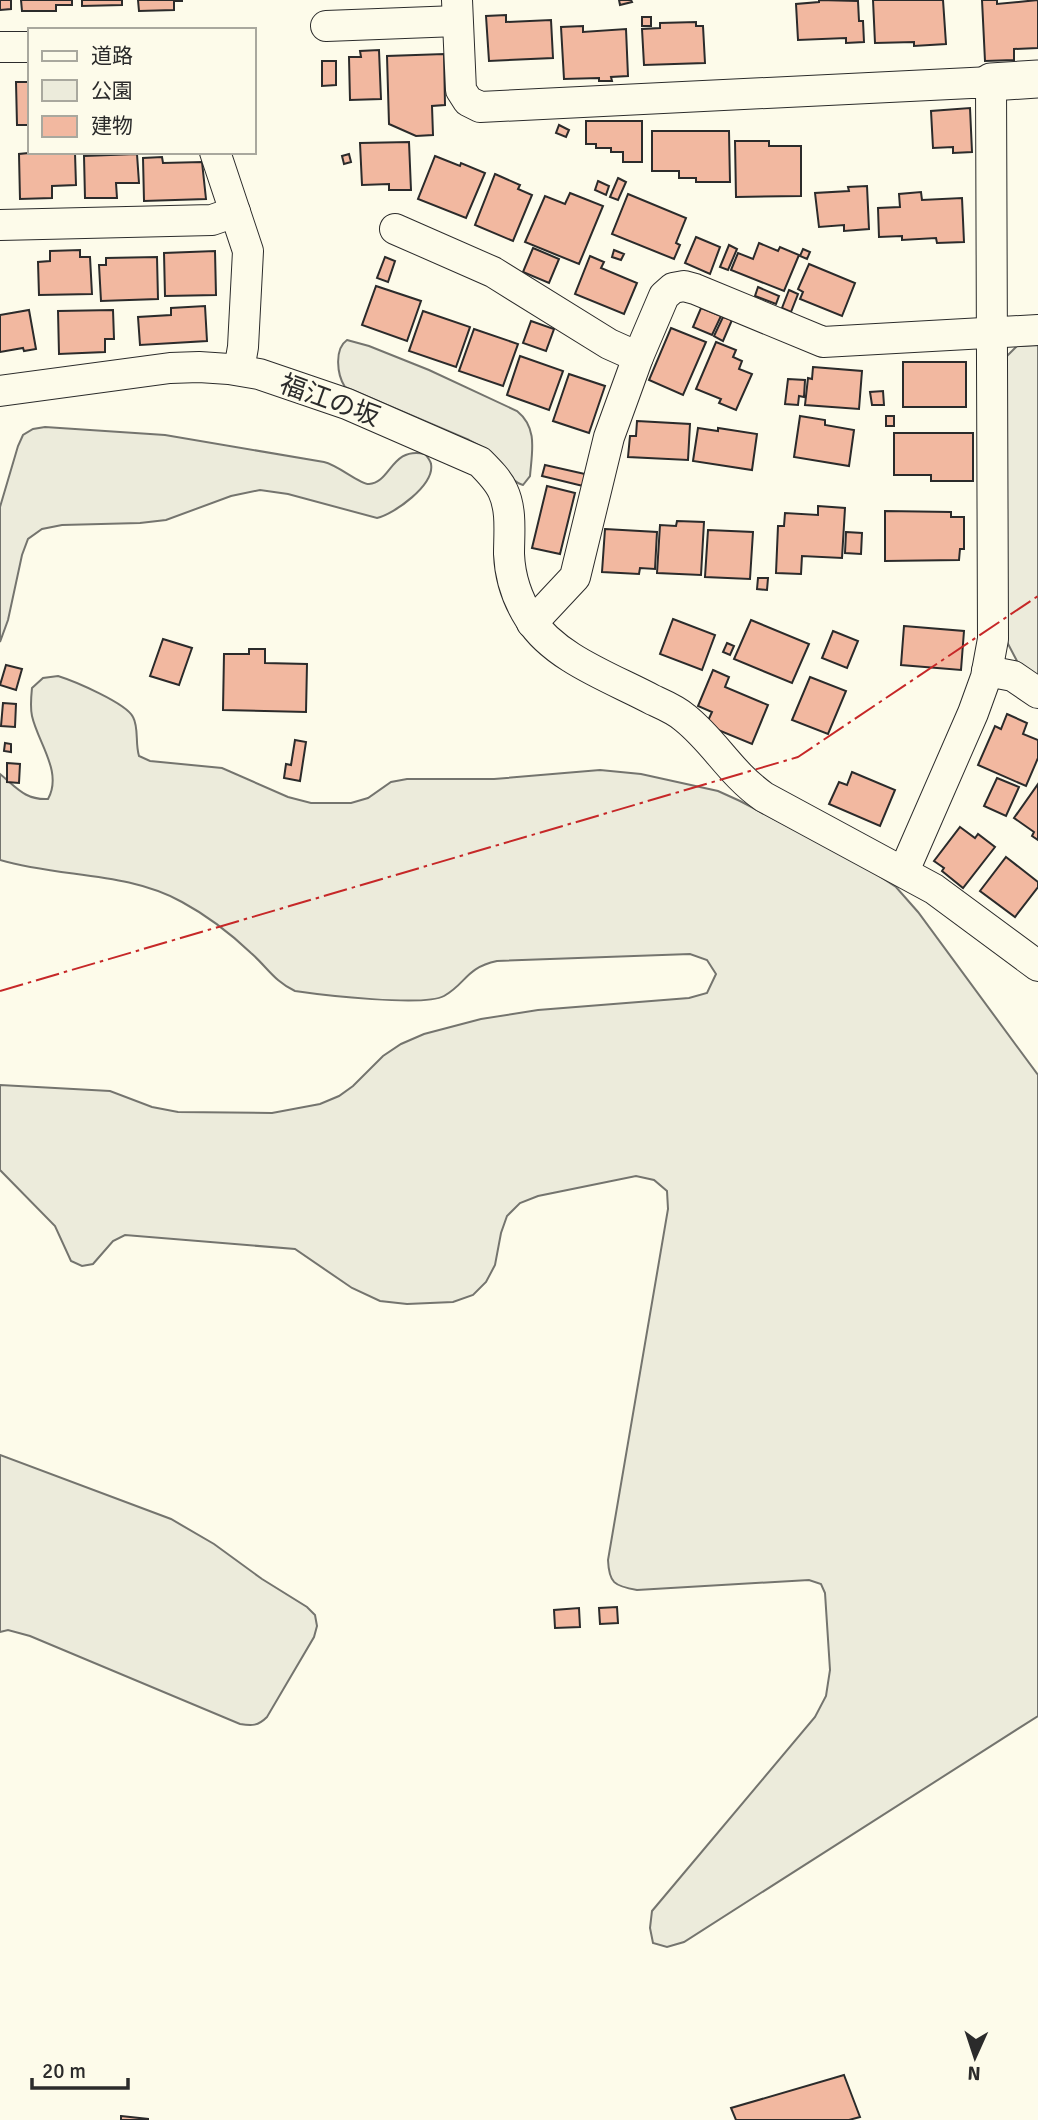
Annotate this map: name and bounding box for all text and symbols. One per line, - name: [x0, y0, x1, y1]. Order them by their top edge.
- legend: [28, 28, 256, 154]
- text: 道路: [91, 43, 133, 69]
- text: 公園: [91, 78, 133, 104]
- text: 建物: [91, 113, 133, 139]
- street label: 福江の坂: [275, 368, 384, 434]
- north arrow: [940, 2022, 1010, 2092]
- scale bar: [32, 2046, 128, 2090]
- text: 20 m: [42, 2058, 86, 2084]
- text: N: [967, 2061, 981, 2085]

